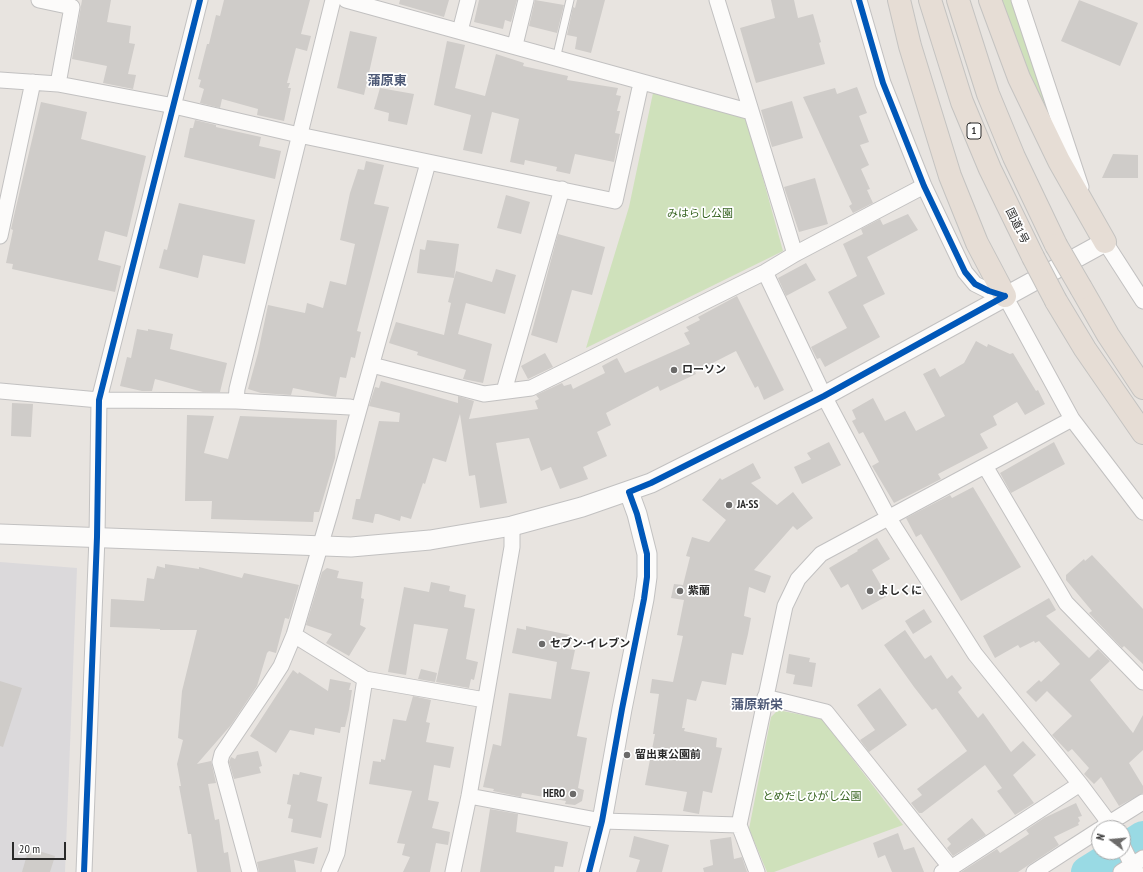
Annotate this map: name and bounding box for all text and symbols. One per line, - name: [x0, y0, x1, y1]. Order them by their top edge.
- district label: 蒲原東: [368, 73, 406, 89]
- road number: 1: [967, 123, 981, 139]
- street label: 国道1号: [1003, 206, 1031, 246]
- park label: みはらし公園: [667, 207, 733, 221]
- place label: ローソン: [682, 363, 726, 377]
- marker: ローソン: [669, 365, 679, 375]
- place label: JA-SS: [737, 498, 758, 512]
- marker: JA-SS: [724, 500, 734, 510]
- place label: 紫蘭: [688, 584, 710, 598]
- place label: よしくに: [878, 584, 922, 598]
- marker: 紫蘭: [675, 586, 685, 596]
- marker: よしくに: [865, 586, 875, 596]
- place label: セブン-イレブン: [550, 637, 630, 651]
- marker: セブン-イレブン: [537, 639, 547, 649]
- district label: 蒲原新栄: [731, 697, 783, 713]
- place label: 留出東公園前: [635, 748, 701, 762]
- marker: 留出東公園前: [622, 750, 632, 760]
- place label: HERO: [543, 787, 565, 801]
- marker: HERO: [568, 789, 578, 799]
- park label: とめだしひがし公園: [763, 790, 861, 804]
- north arrow: [1091, 820, 1131, 860]
- text: N: [1093, 832, 1108, 842]
- scale bar: [14, 834, 68, 860]
- text: 20 m: [19, 841, 40, 856]

